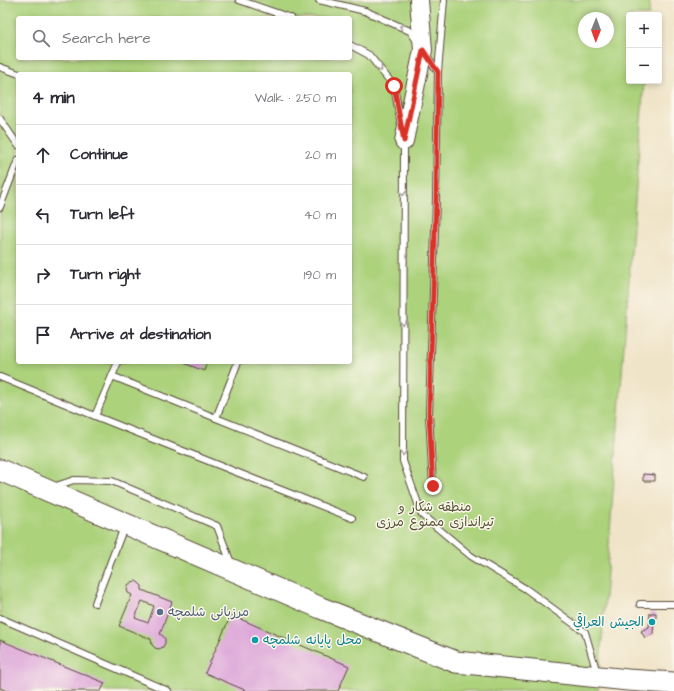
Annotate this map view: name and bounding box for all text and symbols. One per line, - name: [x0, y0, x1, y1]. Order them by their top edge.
- north arrow: [578, 12, 614, 48]
- map controls: [626, 12, 662, 84]
- button: +: [626, 12, 662, 48]
- search box: [16, 16, 352, 60]
- one-way arrow: [398, 24, 406, 32]
- icon: search: [30, 27, 52, 49]
- text: Search here: [62, 28, 151, 49]
- button: −: [626, 48, 662, 84]
- one-way arrow: [375, 64, 382, 71]
- route start: [385, 77, 403, 95]
- text: 4 min: [32, 86, 75, 110]
- text: Walk · 250 m: [255, 89, 336, 107]
- icon: ahead: [32, 144, 54, 166]
- text: Continue: [70, 144, 128, 165]
- text: 20 m: [305, 146, 336, 164]
- one-way arrow: [399, 190, 407, 196]
- icon: left: [32, 204, 54, 226]
- text: Turn left: [70, 204, 134, 225]
- text: 40 m: [304, 206, 336, 224]
- icon: right: [32, 264, 54, 286]
- text: Turn right: [70, 264, 141, 285]
- text: 190 m: [303, 266, 336, 284]
- one-way arrow: [399, 320, 407, 326]
- icon: arrive: [32, 324, 54, 346]
- text: Arrive at destination: [70, 324, 211, 345]
- one-way arrow: [399, 450, 407, 456]
- route end: [424, 477, 442, 495]
- park label: منطقه شکار و تیراندازی ممنوع مرزی: [376, 498, 494, 531]
- place label: مرزبانی شلمچه: [168, 603, 249, 621]
- marker: مرزبانی شلمچه: [155, 607, 165, 617]
- place label: الجيش العراقي: [573, 613, 644, 631]
- marker: الجيش العراقي: [647, 617, 657, 627]
- place label: محل پایانه شلمچه: [263, 631, 362, 649]
- marker: محل پایانه شلمچه: [250, 635, 260, 645]

